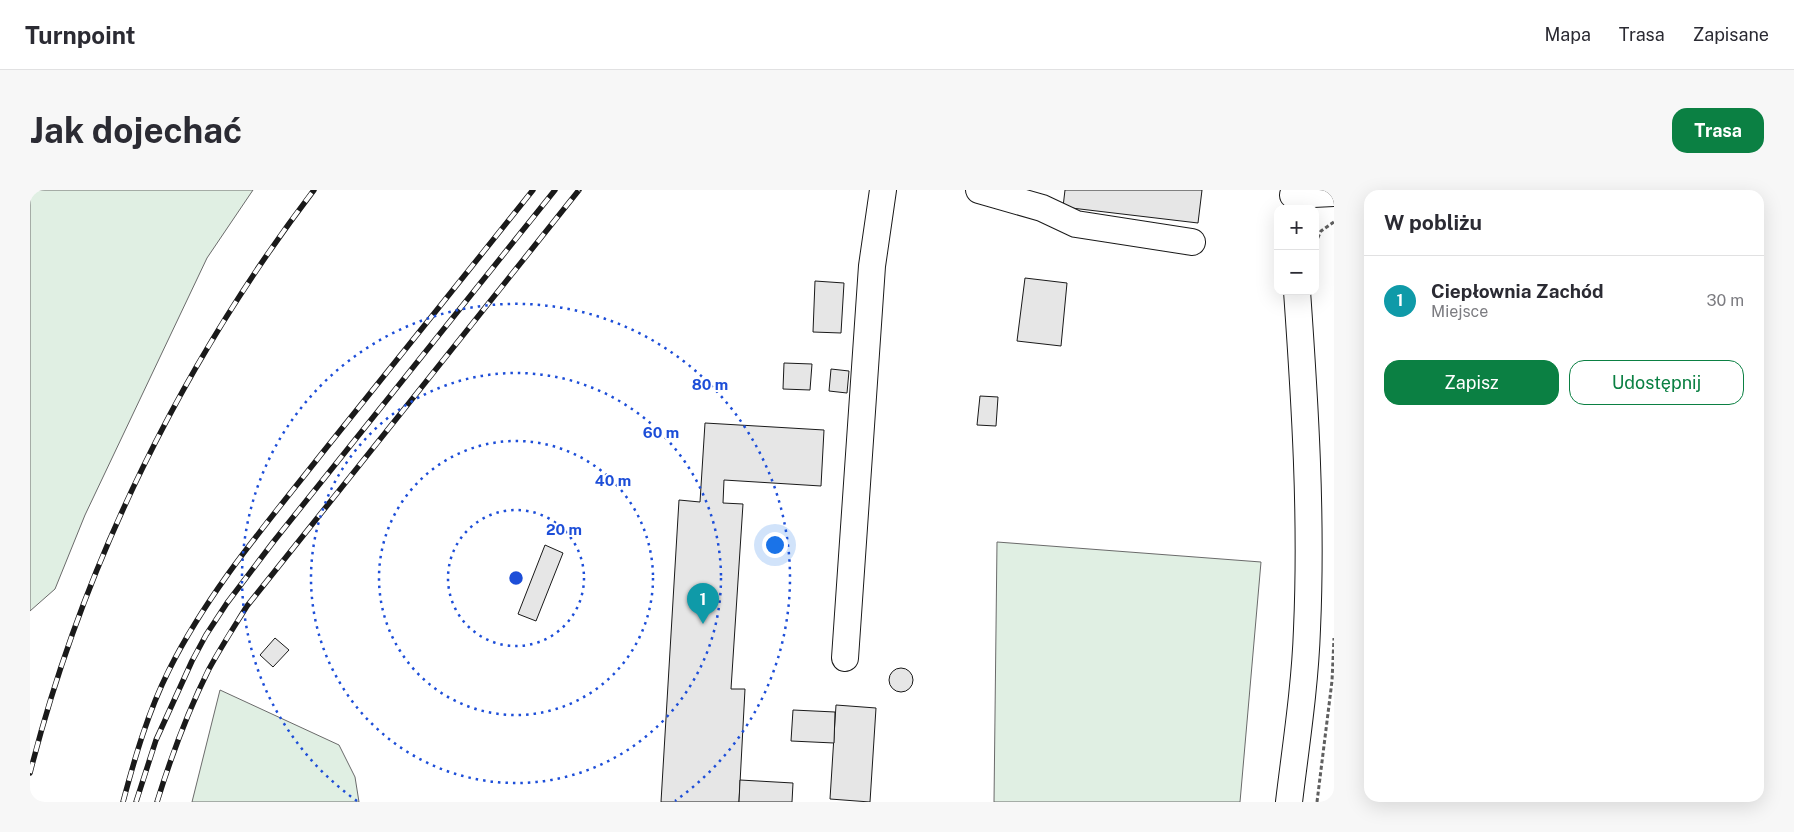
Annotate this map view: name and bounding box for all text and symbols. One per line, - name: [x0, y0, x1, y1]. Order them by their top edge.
- text: Turnpoint: [25, 21, 135, 49]
- text: Mapa: [1544, 24, 1591, 45]
- text: Trasa: [1619, 24, 1665, 45]
- text: Zapisane: [1693, 24, 1769, 45]
- button: Trasa: [1672, 108, 1764, 153]
- text: Jak dojechać: [30, 110, 242, 151]
- map controls: [1274, 205, 1319, 295]
- button: +: [1274, 205, 1319, 250]
- text: W pobliżu: [1384, 210, 1482, 235]
- button: −: [1274, 250, 1319, 295]
- text: Ciepłownia Zachód: [1431, 280, 1604, 302]
- text: 1: [1397, 291, 1403, 310]
- text: 30 m: [1707, 291, 1744, 310]
- text: Miejsce: [1431, 302, 1488, 321]
- button: Zapisz: [1384, 360, 1559, 405]
- button: Udostępnij: [1569, 360, 1744, 405]
- text: 80 m: [692, 376, 728, 393]
- text: 60 m: [643, 424, 679, 441]
- text: 40 m: [595, 472, 631, 489]
- text: 20 m: [546, 521, 582, 538]
- your location: [762, 532, 788, 558]
- centre of rings: [507, 569, 525, 587]
- pin: 1: [687, 583, 719, 624]

